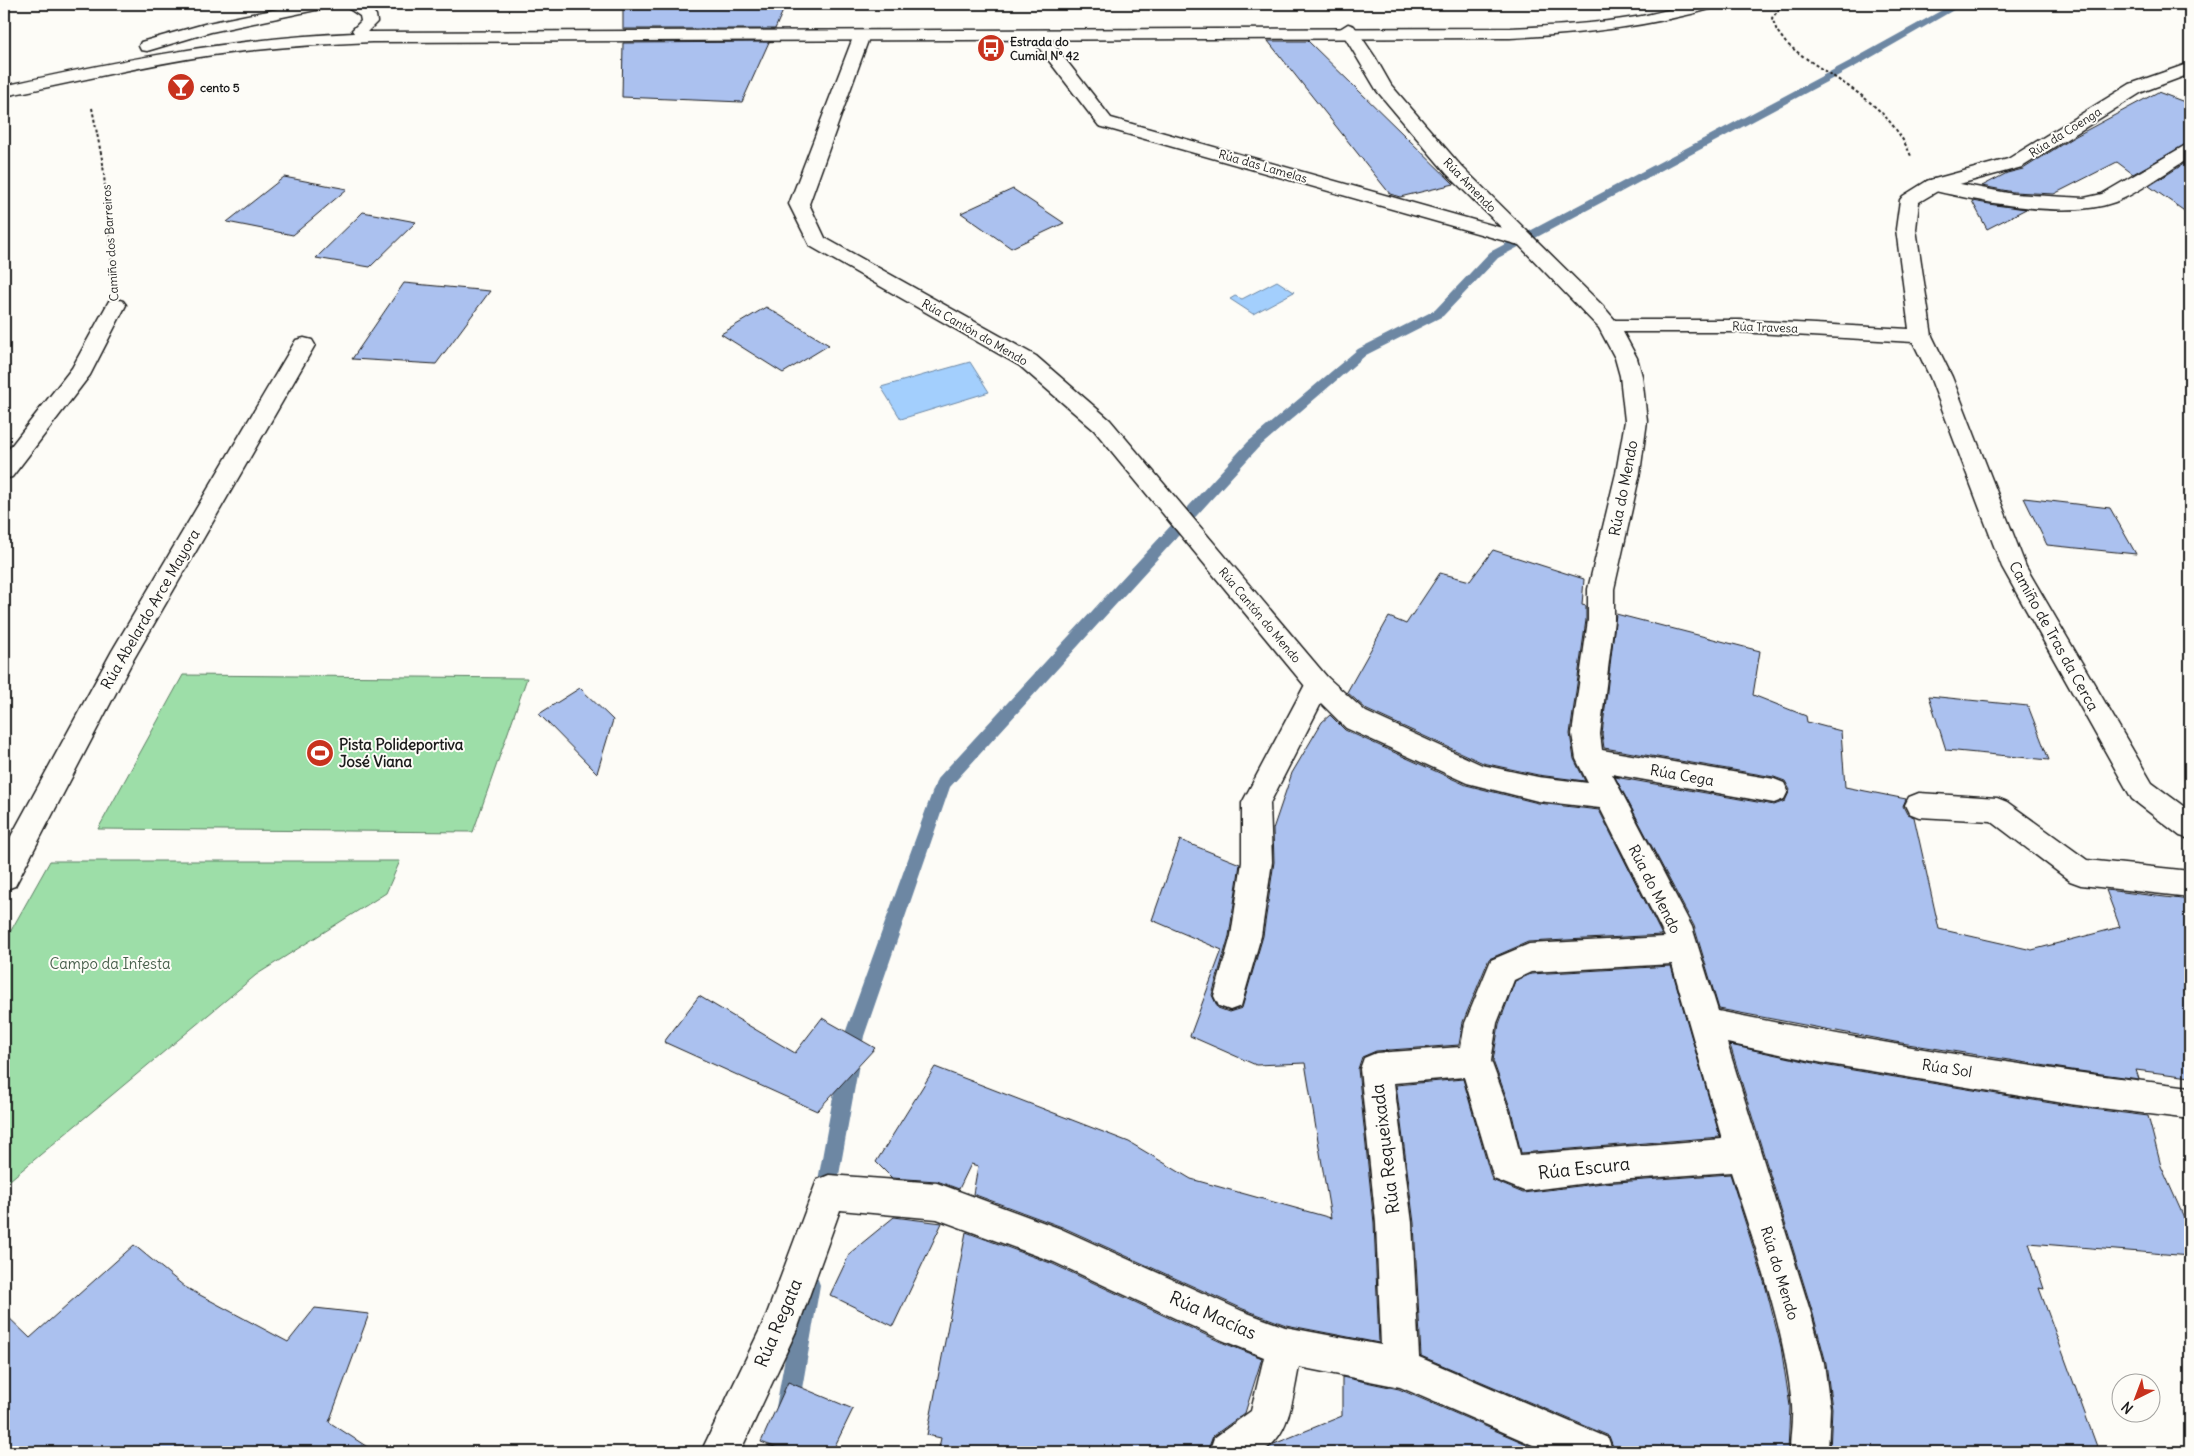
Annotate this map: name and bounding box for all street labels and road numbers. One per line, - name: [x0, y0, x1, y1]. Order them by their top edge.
- street label: Rúa da Coenga: [2026, 104, 2104, 160]
- street label: Rúa das Lamelas: [1217, 146, 1309, 186]
- street label: Rúa Amendo: [1440, 155, 1500, 215]
- street label: Camiño dos Barreiros: [98, 184, 122, 302]
- street label: Rúa Cantón do Mendo: [919, 296, 1031, 369]
- street label: Rúa Travesa: [1732, 318, 1798, 336]
- street label: Rúa do Mendo: [1604, 438, 1642, 538]
- street label: Rúa Abelardo Arce Mayora: [96, 525, 204, 692]
- street label: Camiño de Tras da Cerca: [2005, 558, 2103, 715]
- street label: Rúa Cantón do Mendo: [1216, 564, 1304, 666]
- street label: Rúa Cega: [1648, 760, 1716, 790]
- street label: Rúa do Mendo: [1624, 841, 1686, 937]
- street label: Rúa Sol: [1921, 1055, 1973, 1081]
- street label: Rúa Requeixada: [1366, 1083, 1404, 1215]
- street label: Rúa Escura: [1537, 1152, 1631, 1184]
- street label: Rúa do Mendo: [1757, 1224, 1803, 1322]
- street label: Rúa Regata: [749, 1275, 807, 1371]
- street label: Rúa Macías: [1166, 1286, 1260, 1344]

